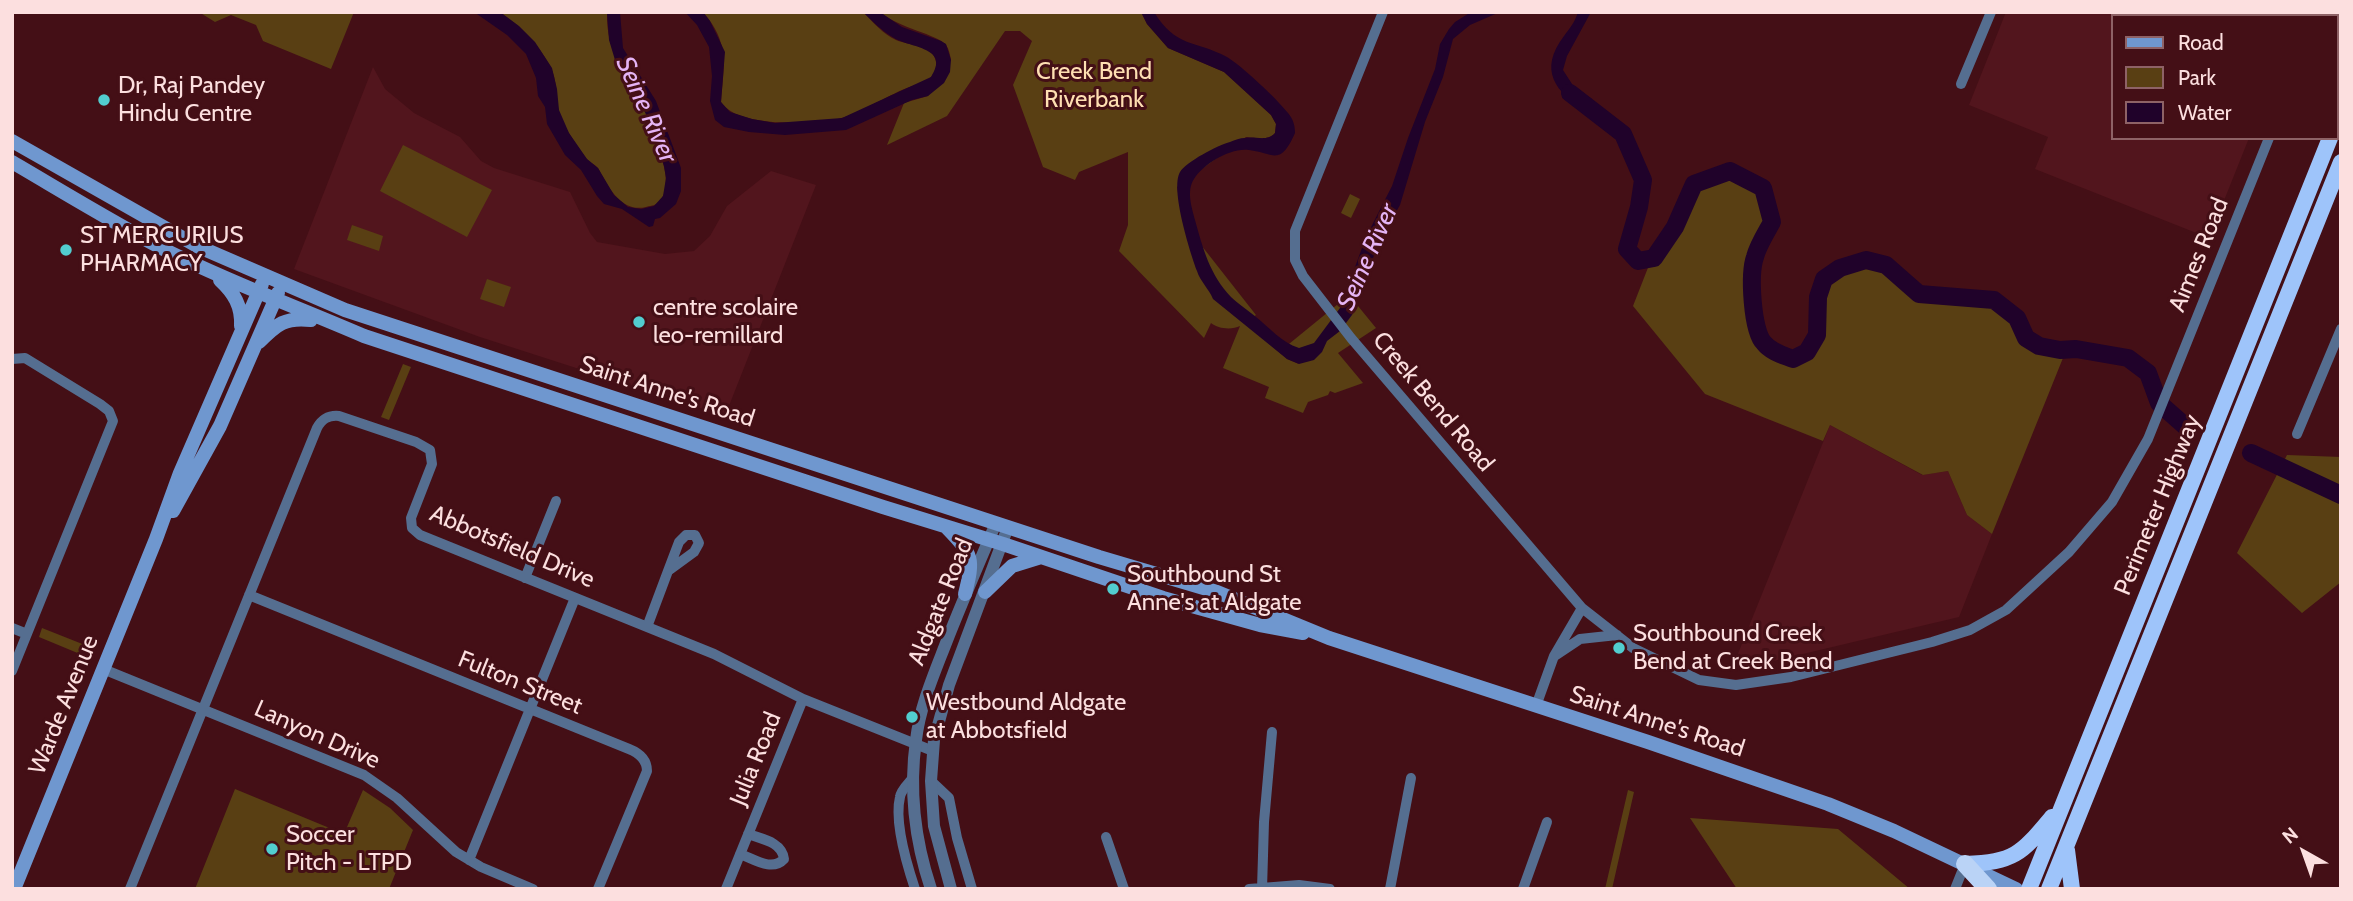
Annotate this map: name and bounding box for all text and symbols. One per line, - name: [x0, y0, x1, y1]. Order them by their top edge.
- legend: [2112, 14, 2339, 140]
- text: Road: [2178, 30, 2224, 55]
- water label: Seine River: [609, 52, 683, 168]
- park label: Creek Bend Riverbank: [1036, 58, 1152, 114]
- text: Park: [2178, 65, 2216, 90]
- place label: Dr, Raj Pandey Hindu Centre: [118, 72, 265, 128]
- marker: Dr, Raj Pandey Hindu Centre: [96, 92, 112, 108]
- text: Water: [2178, 100, 2231, 125]
- street label: Aimes Road: [2163, 194, 2235, 316]
- water label: Seine River: [1331, 199, 1405, 315]
- place label: ST MERCURIUS PHARMACY: [80, 222, 243, 278]
- marker: ST MERCURIUS PHARMACY: [58, 242, 74, 258]
- place label: centre scolaire leo-remillard: [653, 294, 798, 350]
- marker: centre scolaire leo-remillard: [631, 314, 647, 330]
- street label: Creek Bend Road: [1366, 326, 1500, 478]
- street label: Saint Anne's Road: [576, 350, 758, 434]
- street label: Perimeter Highway: [2109, 411, 2207, 599]
- street label: Abbotsfield Drive: [425, 499, 599, 595]
- street label: Aldgate Road: [902, 534, 980, 670]
- place label: Southbound St Anne's at Aldgate: [1127, 561, 1301, 617]
- marker: Southbound St Anne's at Aldgate: [1105, 581, 1121, 597]
- place label: Southbound Creek Bend at Creek Bend: [1633, 620, 1832, 676]
- street label: Warde Avenue: [23, 631, 105, 779]
- marker: Southbound Creek Bend at Creek Bend: [1611, 640, 1627, 656]
- street label: Fulton Street: [454, 645, 586, 721]
- street label: Saint Anne's Road: [1566, 680, 1748, 764]
- place label: Westbound Aldgate at Abbotsfield: [926, 689, 1126, 745]
- street label: Lanyon Drive: [250, 695, 384, 775]
- street label: Julia Road: [724, 708, 788, 810]
- marker: Westbound Aldgate at Abbotsfield: [904, 709, 920, 725]
- north arrow: [2269, 817, 2339, 887]
- place label: Soccer Pitch - LTPD: [286, 821, 412, 877]
- text: N: [2278, 822, 2303, 849]
- marker: Soccer Pitch - LTPD: [264, 841, 280, 857]

